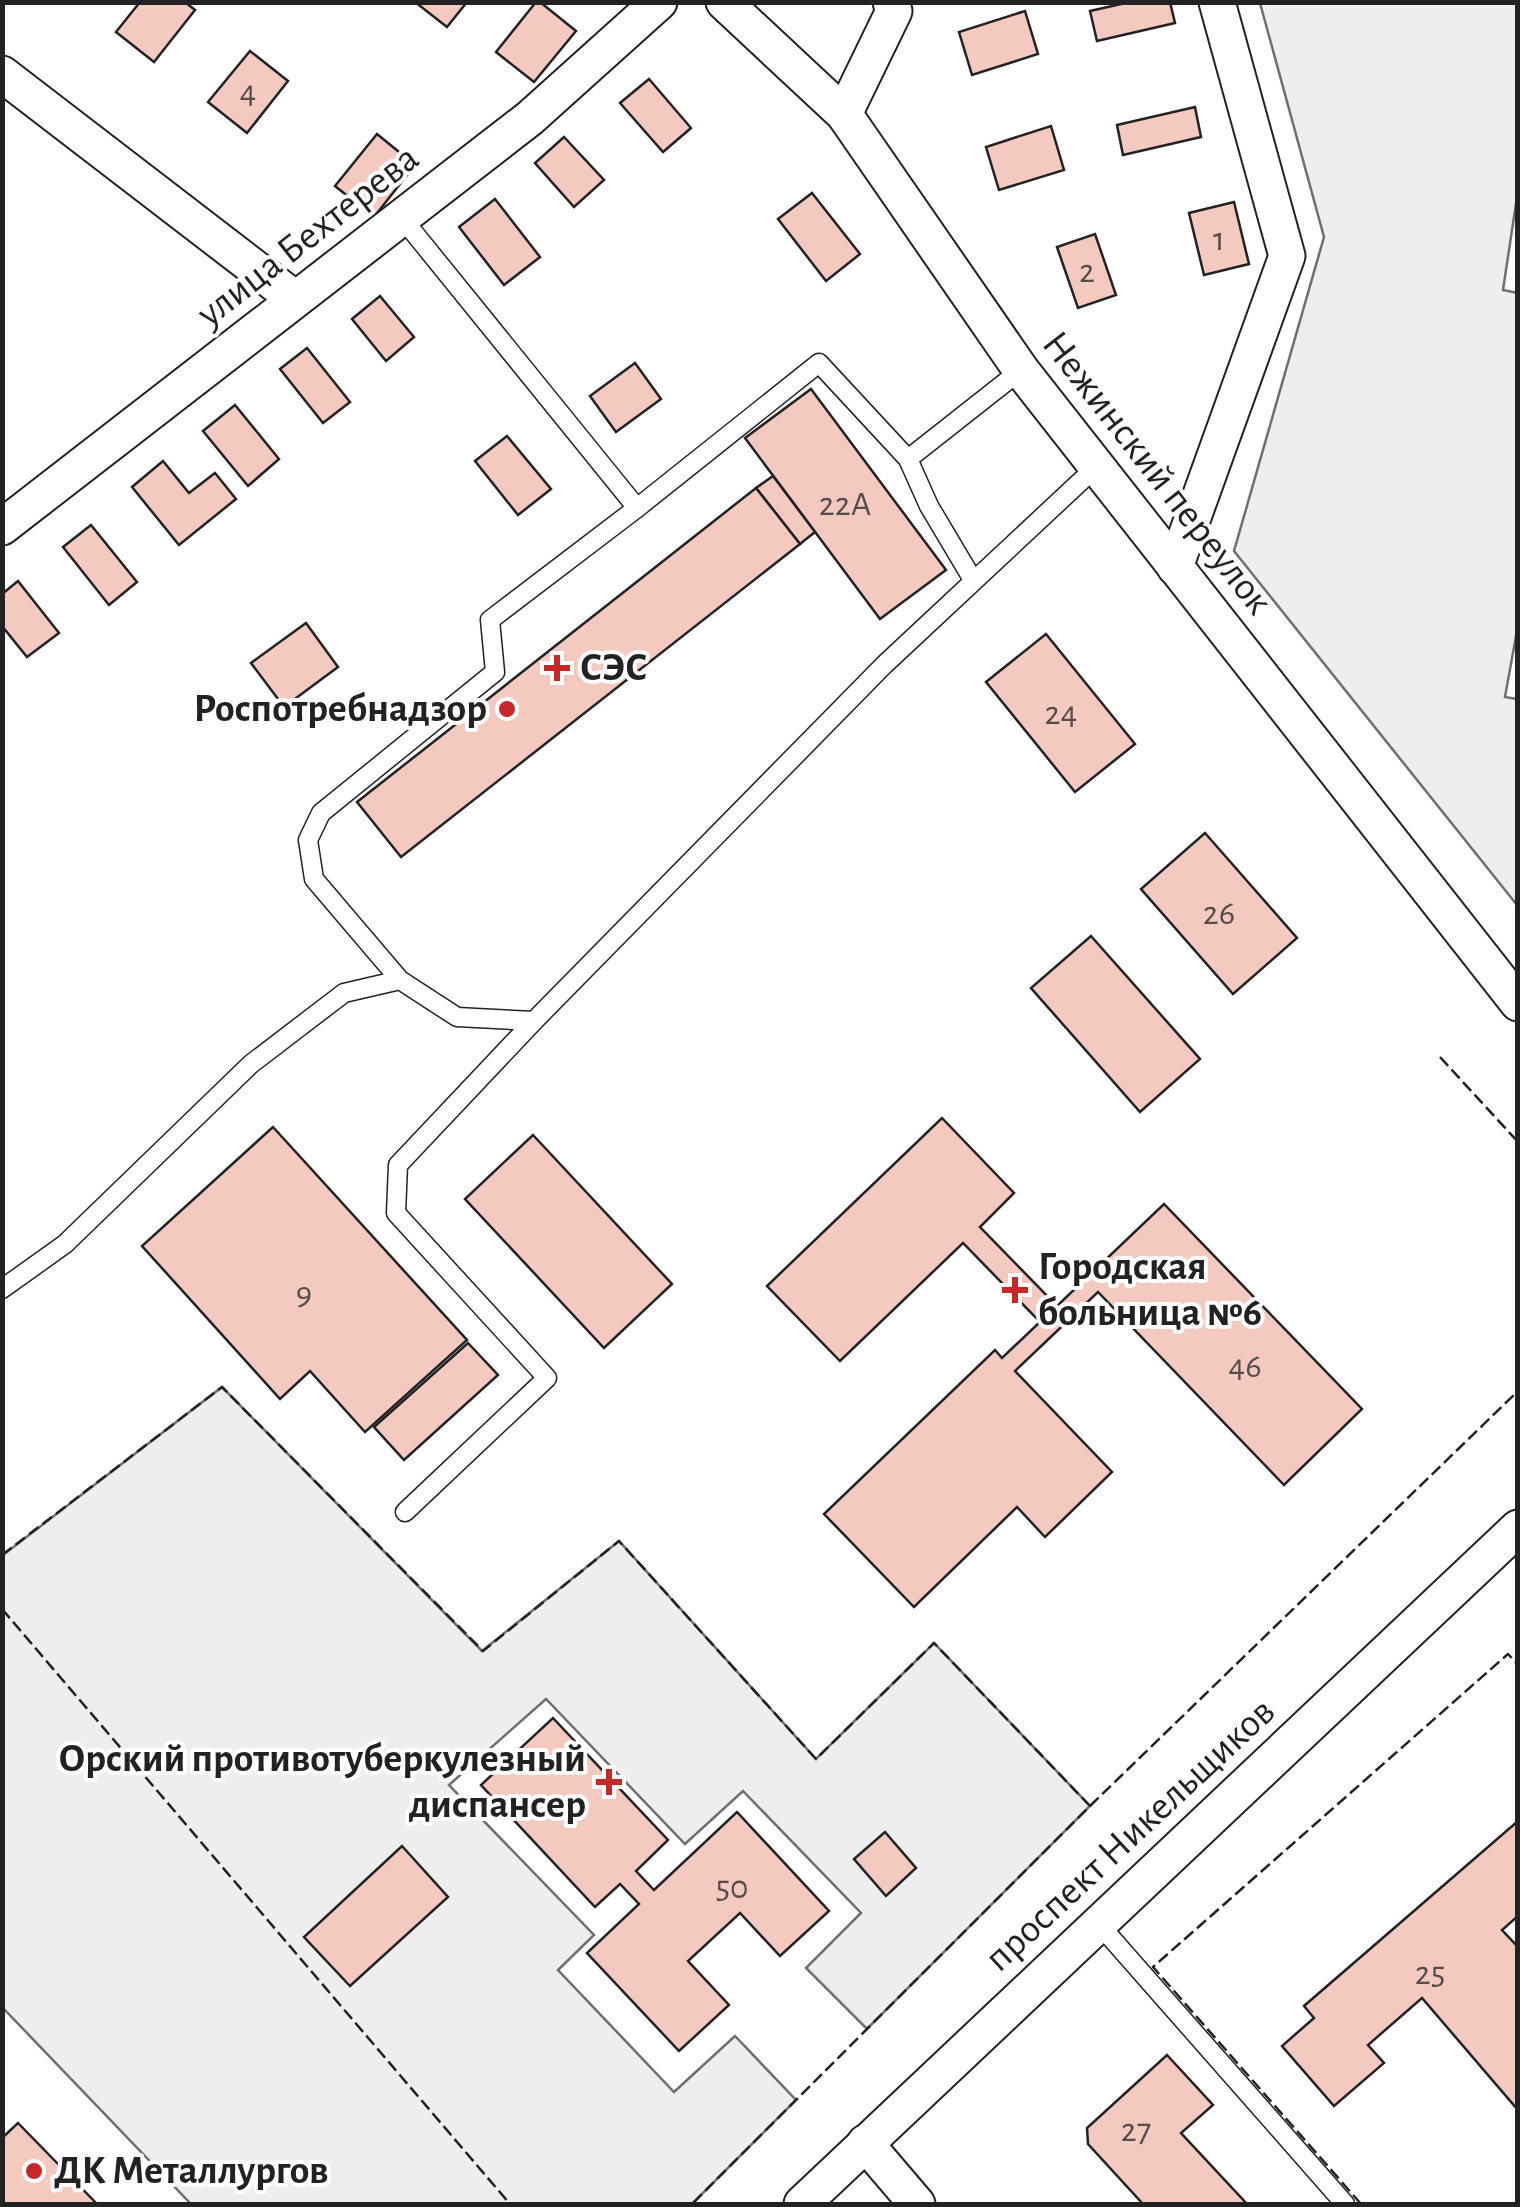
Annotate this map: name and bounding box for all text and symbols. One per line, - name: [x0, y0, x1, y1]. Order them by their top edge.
- house number: 4: [240, 75, 256, 110]
- street label: улица Бехтерева: [189, 138, 426, 335]
- house number: 1: [1213, 222, 1225, 257]
- house number: 2: [1079, 254, 1095, 289]
- street label: Нежинский переулок: [1034, 324, 1280, 622]
- house number: 22А: [819, 487, 871, 522]
- place label: СЭС: [580, 648, 647, 688]
- marker: СЭС: [544, 655, 570, 681]
- place label: Роспотребнадзор: [194, 689, 487, 729]
- house number: 24: [1045, 696, 1077, 731]
- marker: Роспотребнадзор: [496, 698, 518, 720]
- house number: 26: [1203, 896, 1235, 931]
- place label: Городская больница №6: [1038, 1247, 1262, 1333]
- house number: 9: [296, 1276, 312, 1311]
- marker: Городская больница №6: [1002, 1277, 1028, 1303]
- house number: 46: [1228, 1349, 1262, 1384]
- street label: проспект Никельщиков: [977, 1691, 1283, 1979]
- place label: Орский противотуберкулезный диспансер: [58, 1739, 586, 1825]
- marker: Орский противотуберкулезный диспансер: [596, 1769, 622, 1795]
- house number: 50: [715, 1870, 749, 1905]
- house number: 25: [1415, 1956, 1445, 1991]
- house number: 27: [1121, 2113, 1151, 2148]
- place label: ДК Металлургов: [54, 2151, 329, 2191]
- marker: ДК Металлургов: [23, 2160, 45, 2182]

